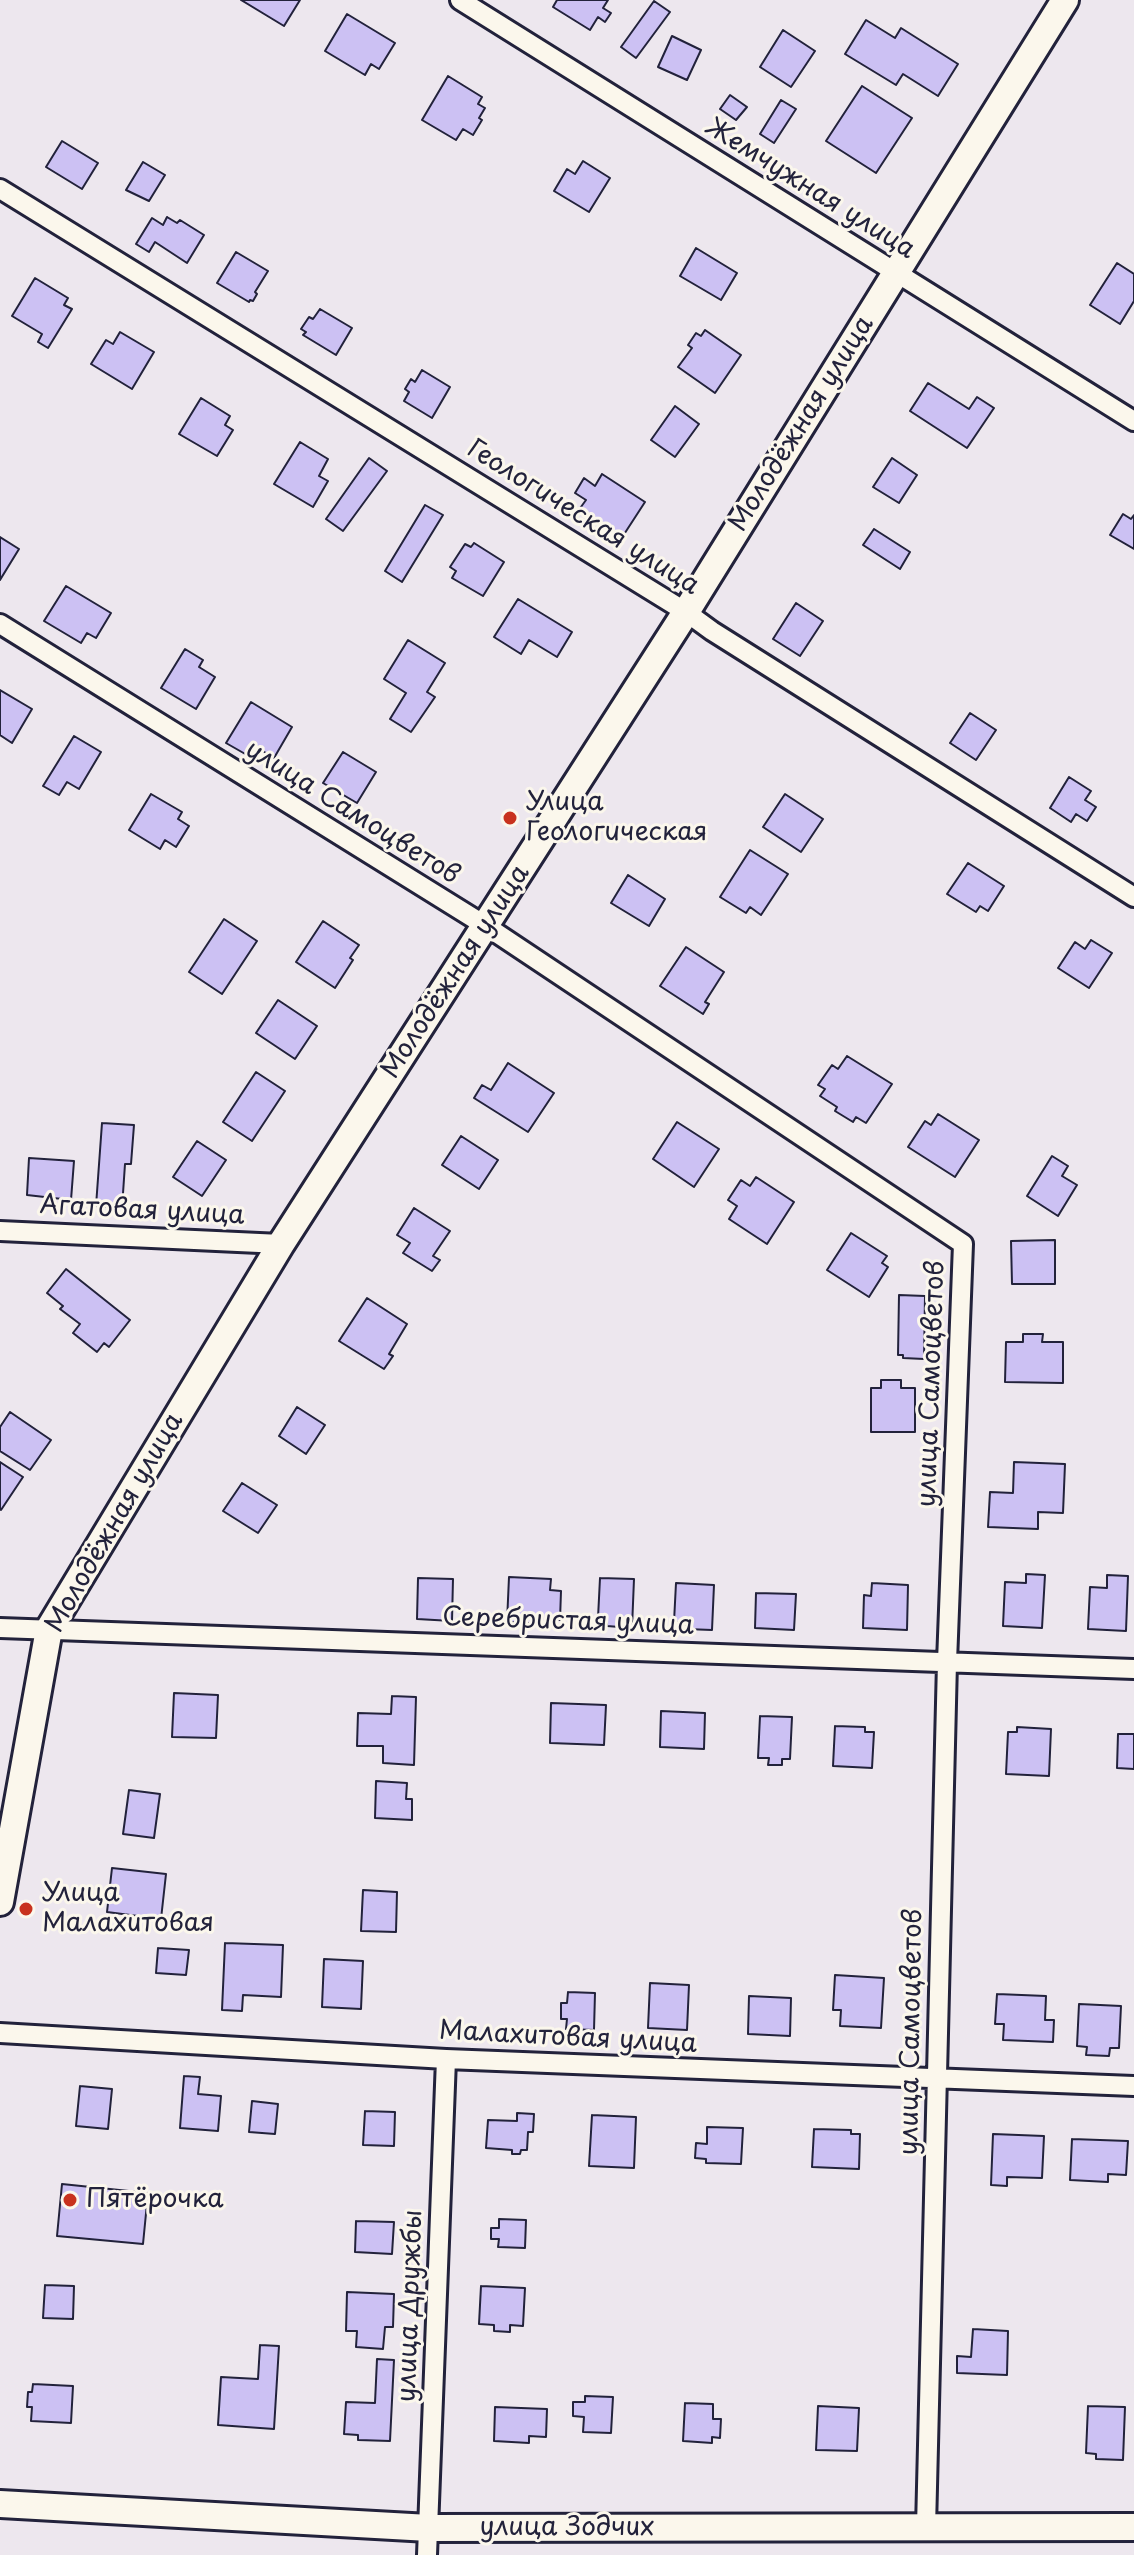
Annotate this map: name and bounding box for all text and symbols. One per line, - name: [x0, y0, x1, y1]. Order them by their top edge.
- street label: Жемчужная улица: [700, 112, 920, 266]
- street label: Молодёжная улица: [723, 311, 881, 537]
- street label: Геологическая улица: [461, 434, 705, 602]
- street label: улица Самоцветов: [239, 734, 465, 892]
- place label: Улица Геологическая: [526, 787, 707, 848]
- marker: Улица Геологическая: [501, 809, 519, 827]
- street label: Молодёжная улица: [375, 859, 537, 1085]
- street label: Агатовая улица: [39, 1190, 245, 1232]
- street label: улица Самоцветов: [912, 1260, 952, 1508]
- street label: Молодёжная улица: [39, 1408, 191, 1638]
- street label: Серебристая улица: [442, 1602, 694, 1642]
- place label: Улица Малахитовая: [42, 1878, 214, 1940]
- marker: Улица Малахитовая: [17, 1900, 35, 1918]
- street label: улица Самоцветов: [894, 1908, 930, 2156]
- street label: Малахитовая улица: [438, 2016, 698, 2060]
- place label: Пятёрочка: [86, 2184, 224, 2216]
- marker: Пятёрочка: [61, 2191, 79, 2209]
- street label: улица Дружбы: [392, 2209, 430, 2403]
- street label: улица Зодчих: [479, 2512, 655, 2544]

